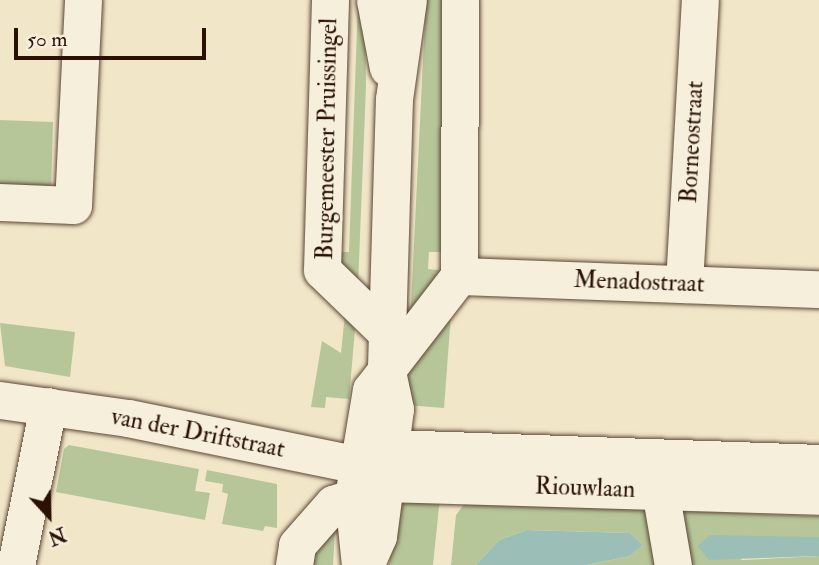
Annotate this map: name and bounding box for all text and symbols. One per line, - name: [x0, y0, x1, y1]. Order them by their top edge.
- scale bar: [18, 14, 210, 58]
- street label: Burgemeester Pruissingel: [310, 18, 344, 260]
- text: 50 m: [27, 26, 68, 53]
- street label: Borneostraat: [674, 80, 710, 204]
- street label: Menadostraat: [573, 265, 705, 299]
- street label: van der Driftstraat: [109, 402, 287, 464]
- street label: Riouwlaan: [534, 472, 636, 504]
- north arrow: [14, 481, 84, 551]
- text: N: [44, 521, 69, 550]

